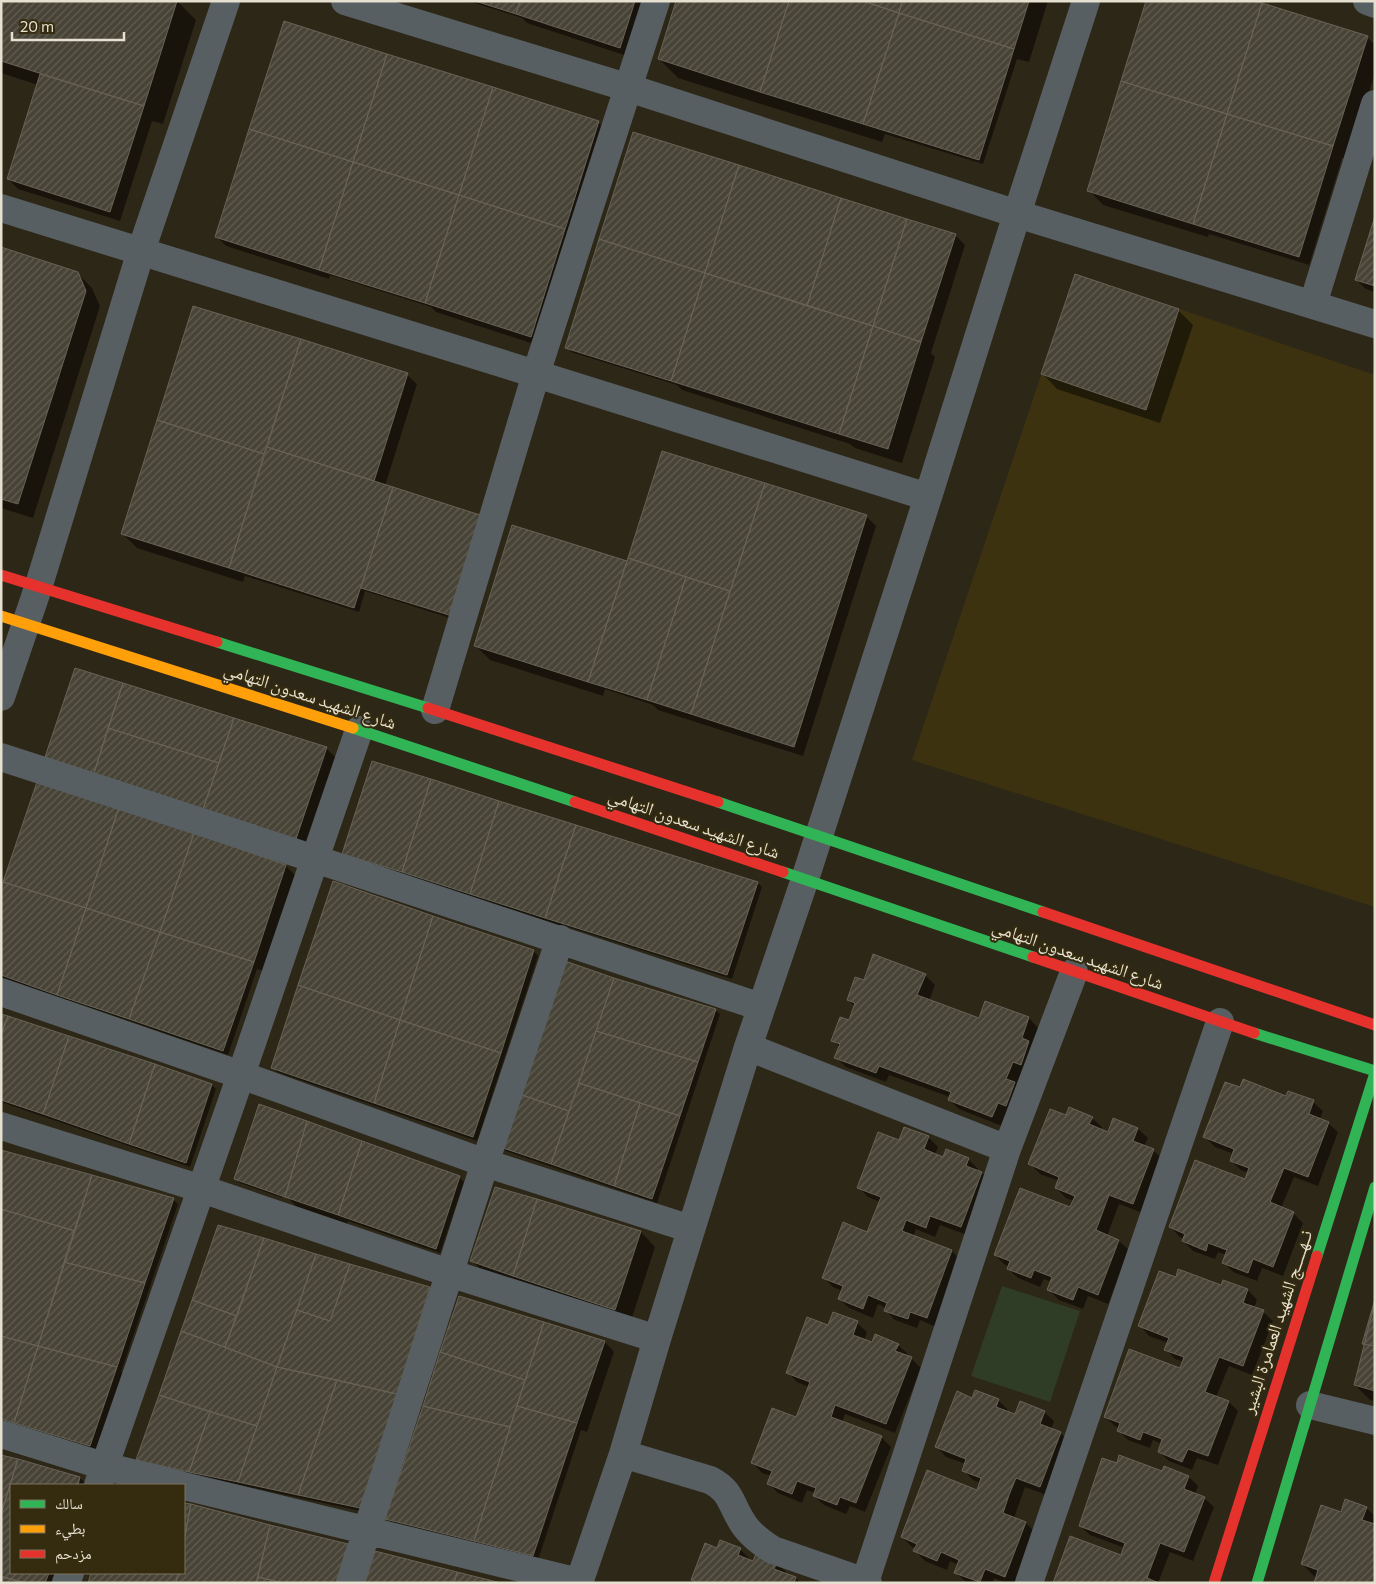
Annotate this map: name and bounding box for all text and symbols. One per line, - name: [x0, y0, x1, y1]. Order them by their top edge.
- scale bar: [12, 10, 125, 42]
- text: 20 m: [20, 17, 54, 35]
- street label: شارع الشهيد سعدون التهامي: [220, 657, 399, 738]
- street label: شارع الشهيد سعدون التهامي: [604, 783, 783, 867]
- street label: شارع الشهيد سعدون التهامي: [988, 914, 1167, 998]
- street label: نــهـــــج الشهيد العمامرة البشير: [1236, 1227, 1318, 1418]
- legend: [10, 1484, 185, 1574]
- text: سالك: [55, 1494, 83, 1512]
- text: بطيء: [55, 1519, 85, 1541]
- text: مزدحم: [55, 1544, 92, 1564]

